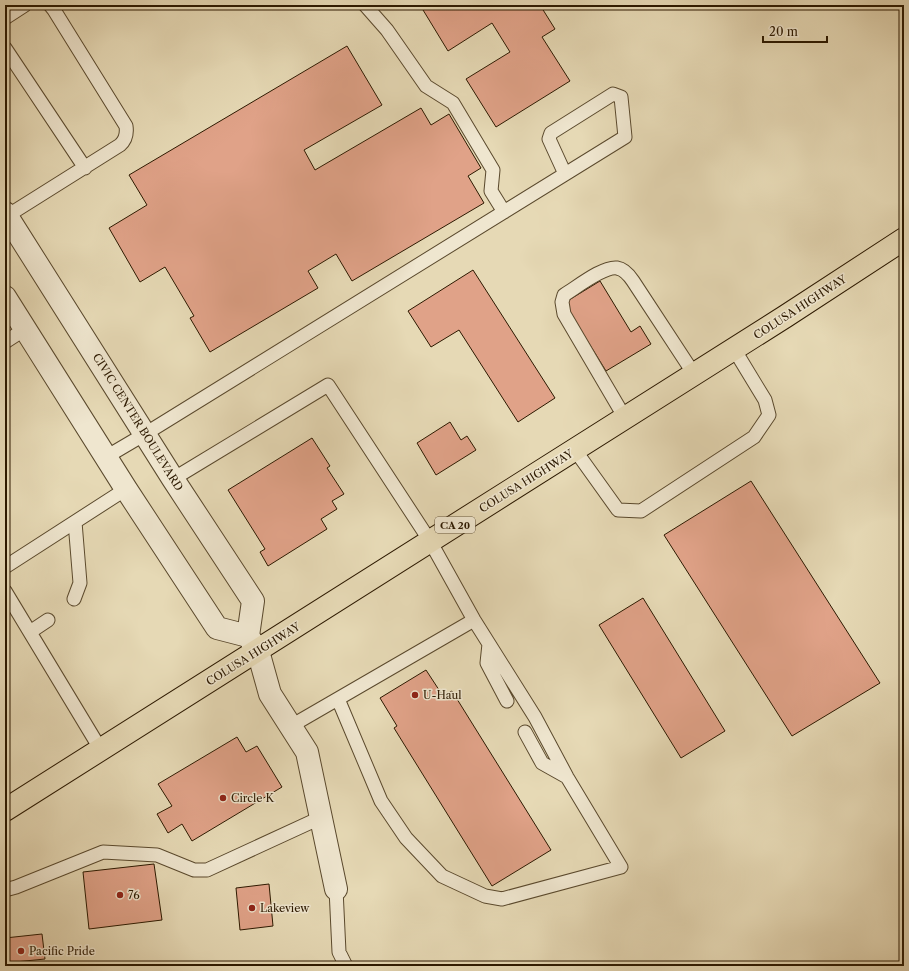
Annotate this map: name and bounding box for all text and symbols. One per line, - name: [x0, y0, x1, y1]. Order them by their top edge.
- scale bar: [763, 18, 827, 44]
- text: 20 m: [769, 24, 798, 39]
- street label: COLUSA HIGHWAY: [751, 272, 849, 342]
- street label: CIVIC CENTER BOULEVARD: [90, 351, 186, 493]
- street label: COLUSA HIGHWAY: [476, 446, 576, 516]
- road number: CA 20: [435, 517, 475, 533]
- street label: COLUSA HIGHWAY: [203, 619, 303, 689]
- place label: U-Haul: [423, 688, 462, 702]
- marker: U-Haul: [410, 690, 420, 700]
- place label: Circle K: [231, 791, 274, 805]
- marker: Circle K: [218, 793, 228, 803]
- place label: 76: [128, 888, 140, 902]
- marker: 76: [115, 890, 125, 900]
- place label: Lakeview: [260, 901, 310, 915]
- marker: Lakeview: [247, 903, 257, 913]
- place label: Pacific Pride: [29, 944, 95, 958]
- marker: Pacific Pride: [16, 946, 26, 956]

